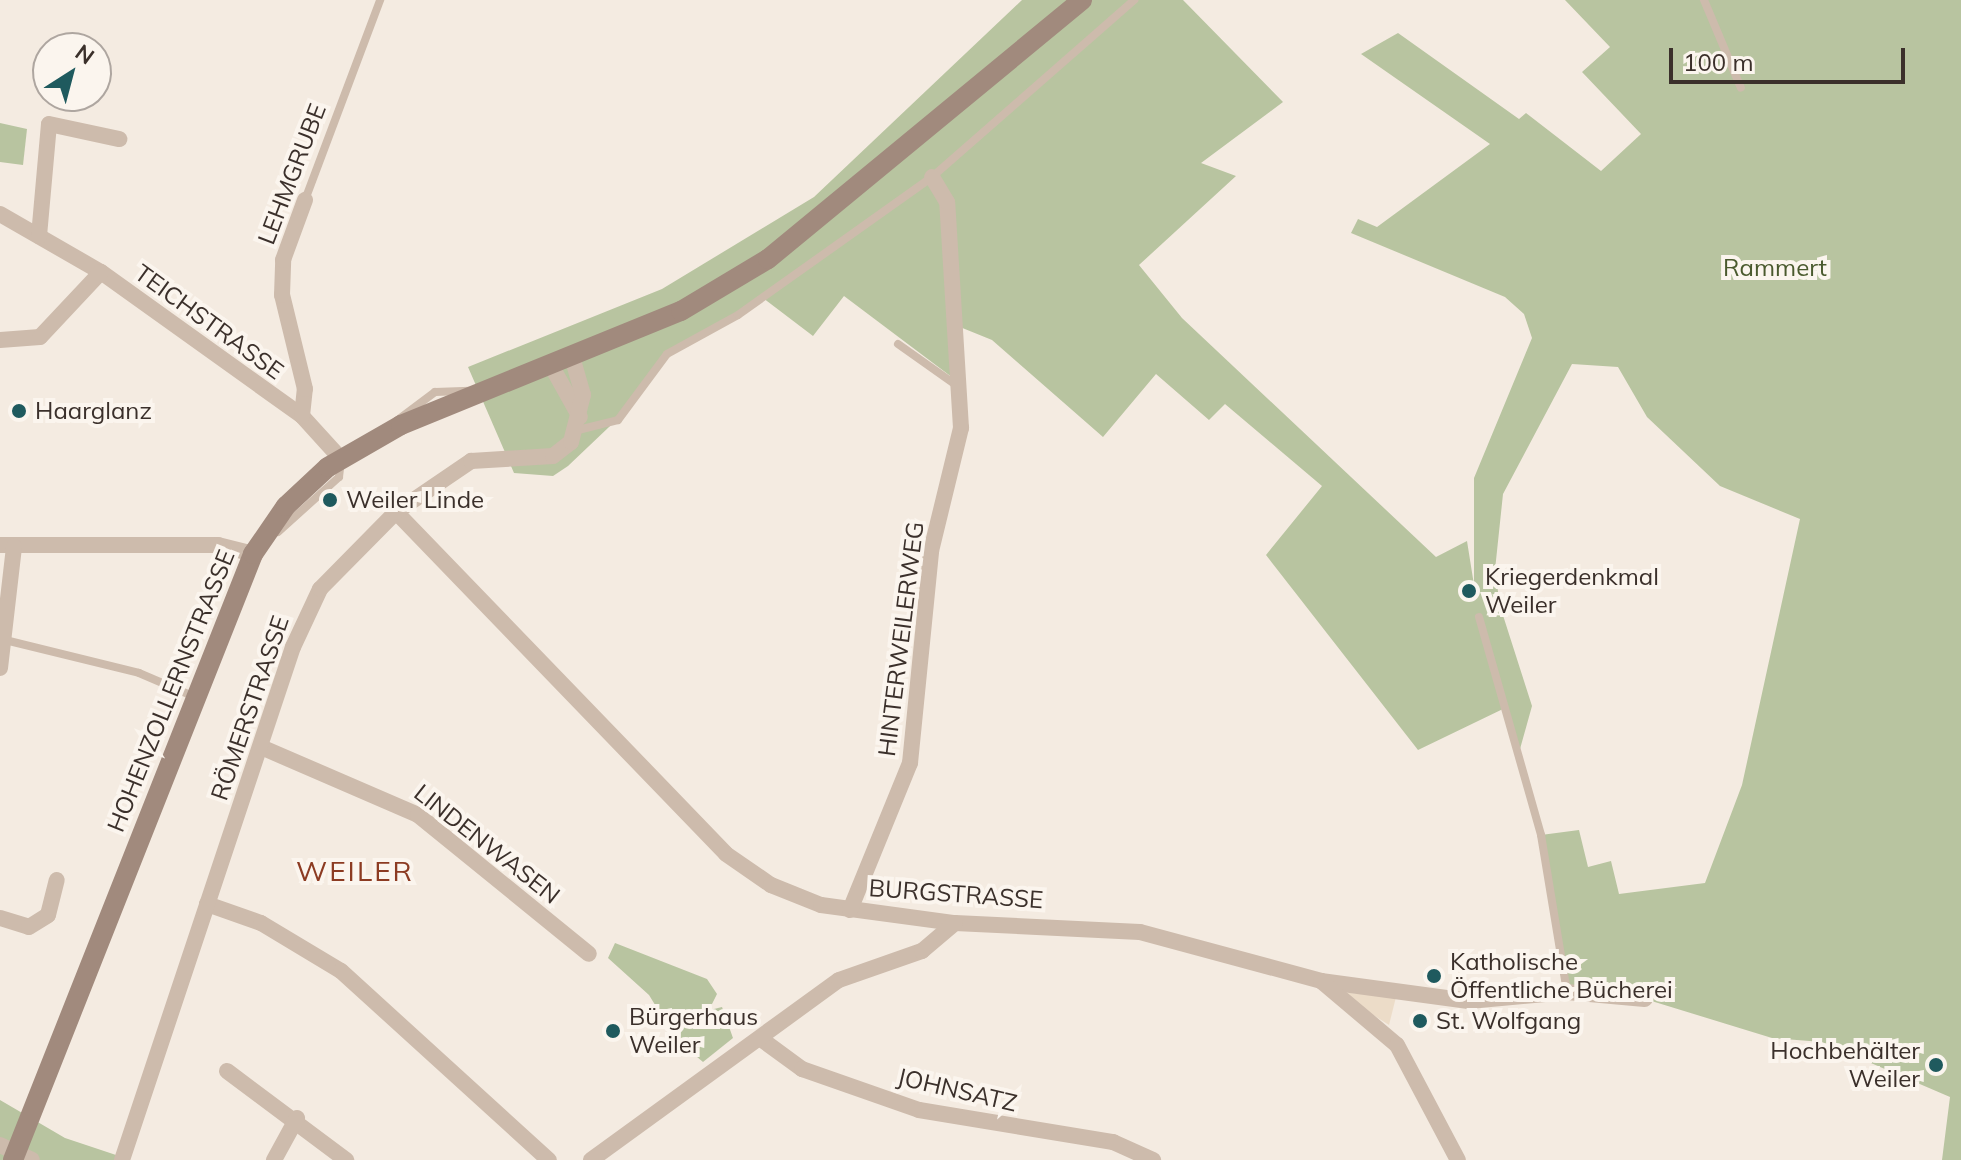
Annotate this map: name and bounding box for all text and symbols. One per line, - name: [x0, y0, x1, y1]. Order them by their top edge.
- north arrow: [32, 32, 112, 112]
- scale bar: [1673, 32, 1909, 82]
- text: N: [70, 38, 100, 70]
- text: 100 m: [1683, 47, 1754, 77]
- street label: LEHMGRUBE: [252, 100, 332, 248]
- park label: Rammert: [1723, 254, 1827, 282]
- street label: TEICHSTRASSE: [129, 258, 289, 386]
- place label: Haarglanz: [35, 397, 152, 425]
- marker: Haarglanz: [10, 402, 28, 420]
- place label: Weiler Linde: [346, 486, 484, 514]
- marker: Weiler Linde: [321, 491, 339, 509]
- street label: HINTERWEILERWEG: [872, 520, 930, 758]
- street label: HOHENZOLLERNSTRASSE: [101, 546, 241, 836]
- place label: Kriegerdenkmal Weiler: [1485, 563, 1659, 619]
- marker: Kriegerdenkmal Weiler: [1460, 582, 1478, 600]
- street label: RÖMERSTRASSE: [205, 612, 295, 804]
- street label: LINDENWASEN: [408, 778, 566, 910]
- district label: WEILER: [296, 854, 414, 888]
- street label: BURGSTRASSE: [868, 874, 1044, 914]
- place label: Katholische Öffentliche Bücherei: [1450, 948, 1673, 1004]
- marker: Katholische Öffentliche Bücherei: [1425, 967, 1443, 985]
- place label: Bürgerhaus Weiler: [629, 1003, 758, 1059]
- place label: St. Wolfgang: [1436, 1007, 1581, 1035]
- marker: St. Wolfgang: [1411, 1012, 1429, 1030]
- marker: Bürgerhaus Weiler: [604, 1022, 622, 1040]
- place label: Hochbehälter Weiler: [1770, 1037, 1920, 1093]
- marker: Hochbehälter Weiler: [1927, 1056, 1945, 1074]
- street label: JOHNSATZ: [894, 1062, 1020, 1118]

